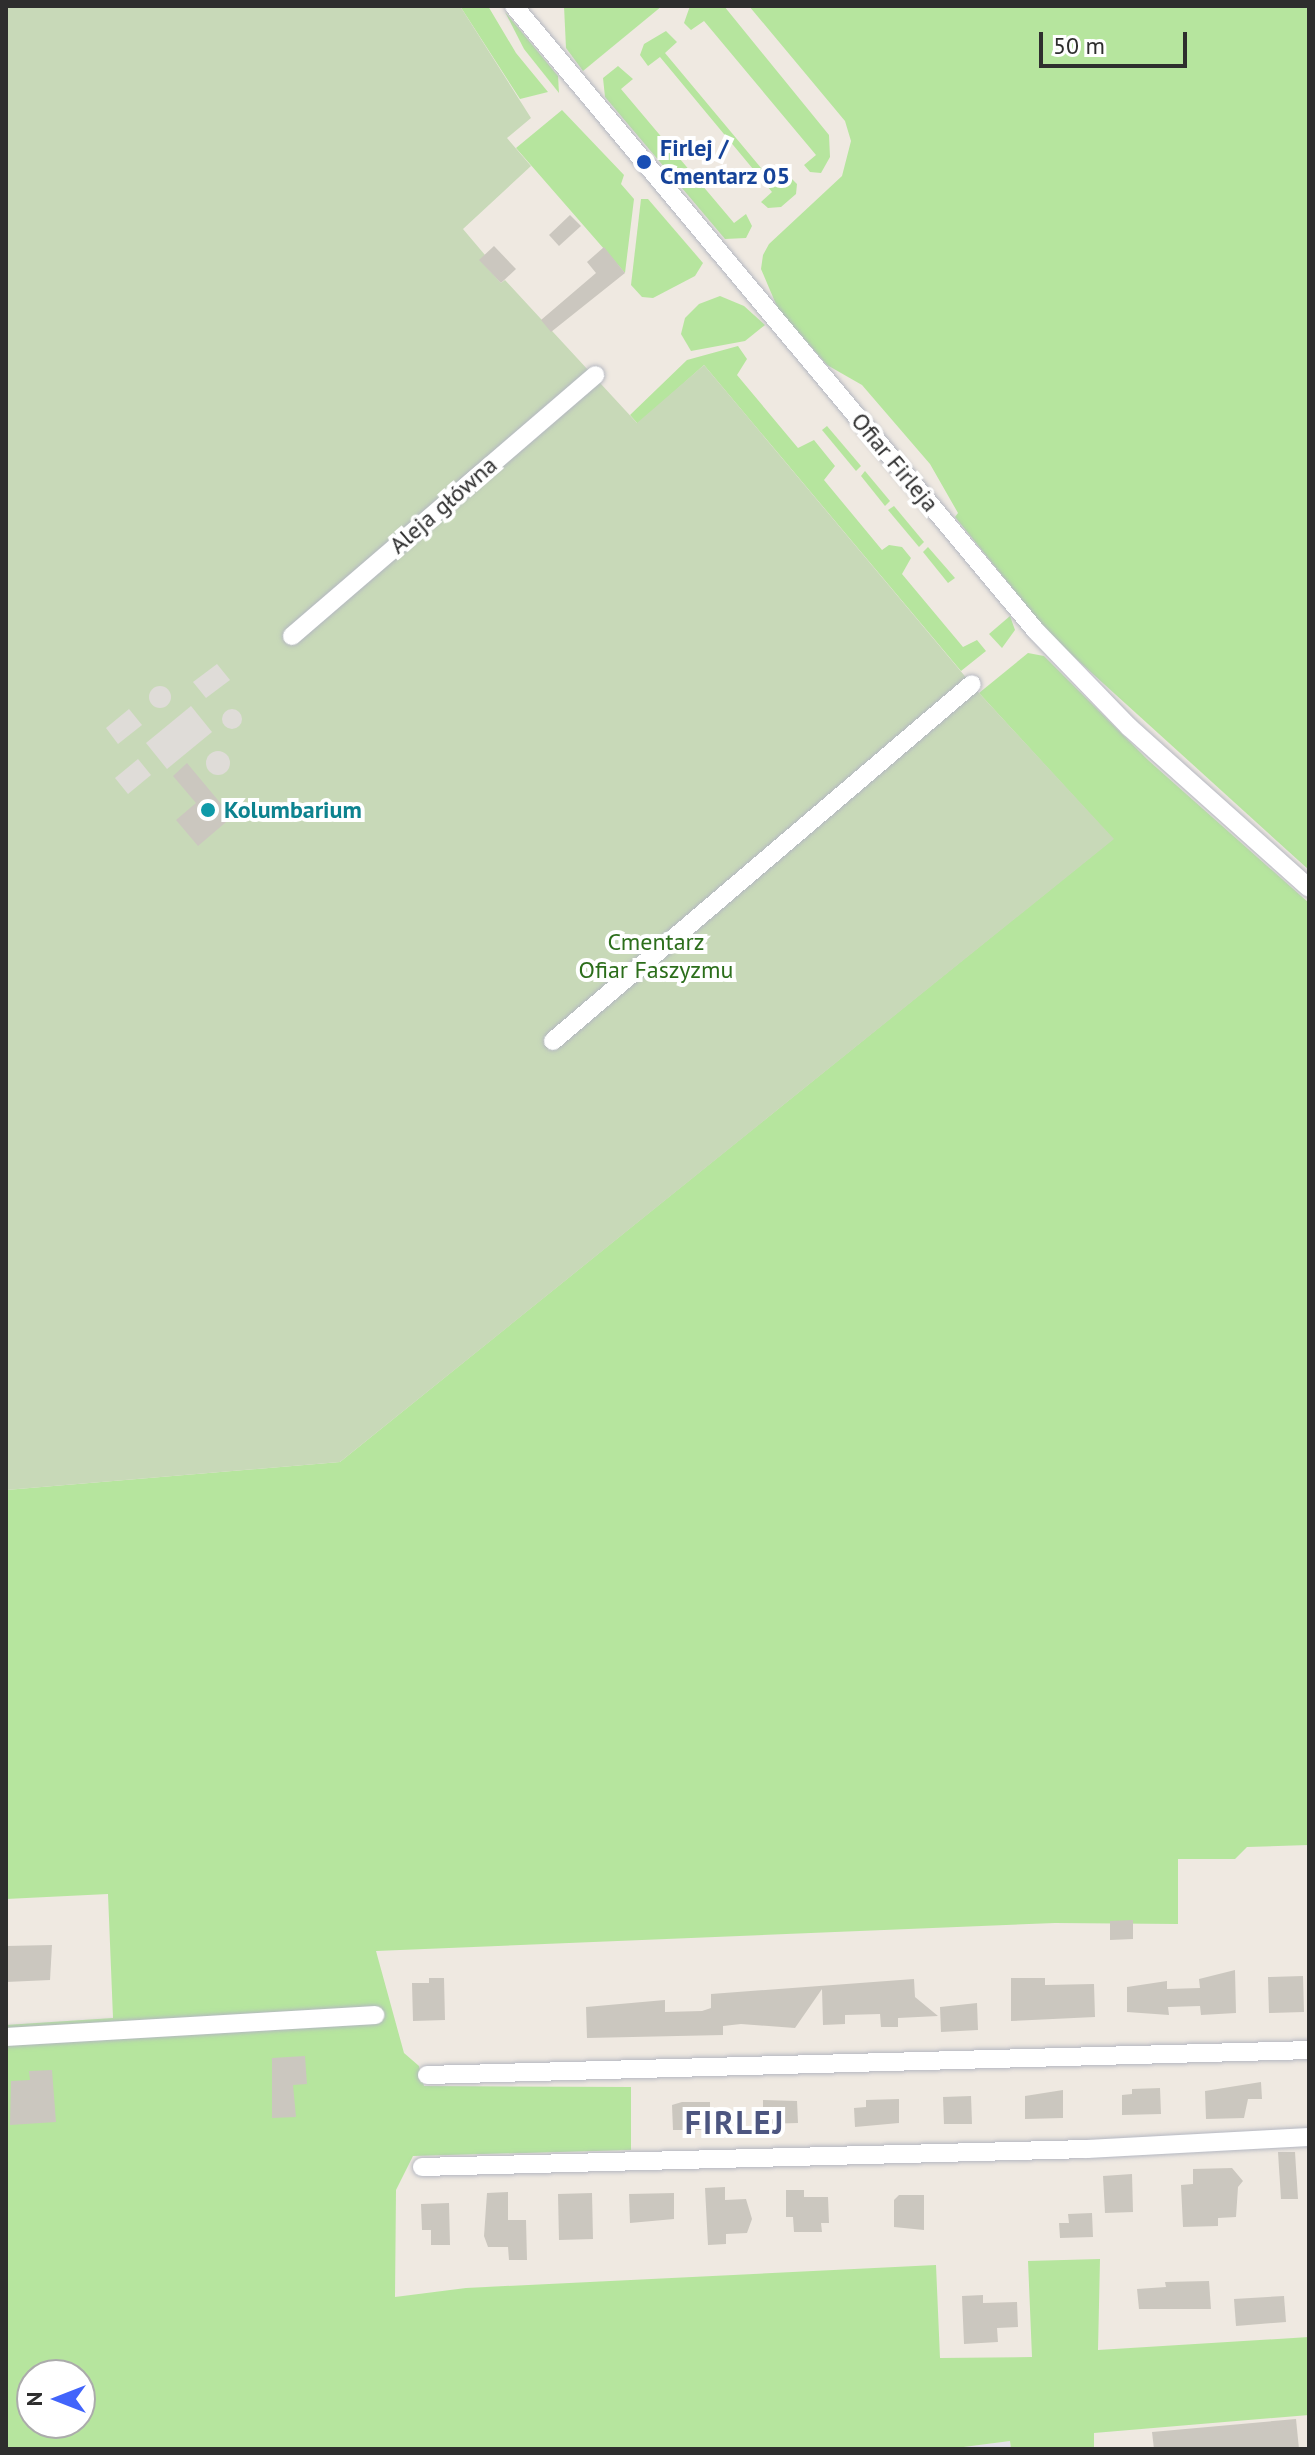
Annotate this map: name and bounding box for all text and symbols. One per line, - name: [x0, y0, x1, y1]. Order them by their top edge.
- scale bar: [1043, 16, 1191, 66]
- text: 50 m: [1053, 30, 1105, 61]
- place label: Firlej / Cmentarz 05: [660, 134, 791, 190]
- marker: Firlej / Cmentarz 05: [635, 153, 653, 171]
- street label: Ofiar Firleja: [845, 407, 945, 517]
- street label: Aleja główna: [383, 450, 503, 560]
- place label: Kolumbarium: [224, 796, 362, 824]
- marker: Kolumbarium: [199, 801, 217, 819]
- park label: Cmentarz Ofiar Faszyzmu: [579, 928, 733, 984]
- district label: FIRLEJ: [685, 2103, 785, 2141]
- north arrow: [16, 2359, 96, 2439]
- text: N: [20, 2392, 48, 2406]

